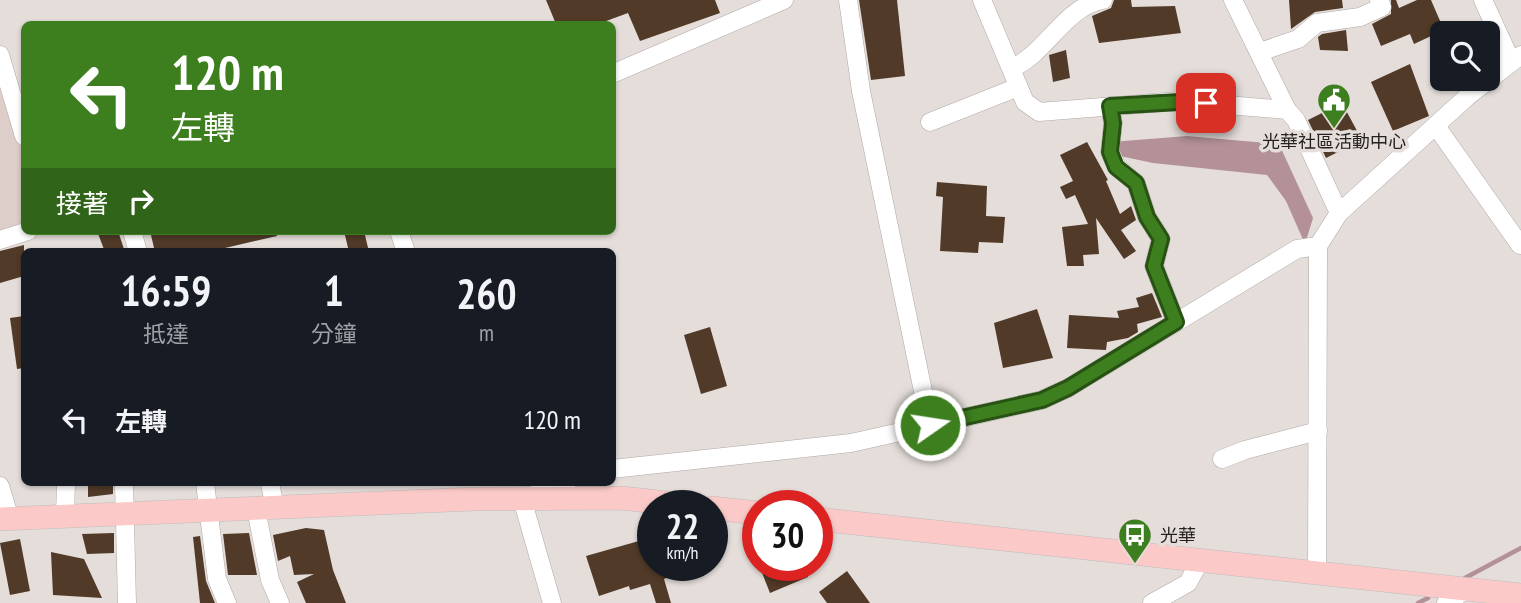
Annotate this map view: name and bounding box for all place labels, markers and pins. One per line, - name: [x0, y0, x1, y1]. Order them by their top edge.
- pin: [1176, 73, 1236, 133]
- public building icon: 光華社區活動中心: [1315, 81, 1353, 130]
- place label: 光華社區活動中心: [1262, 130, 1406, 153]
- bus stop icon: 光華: [1116, 516, 1154, 565]
- place label: 光華: [1160, 524, 1196, 547]

